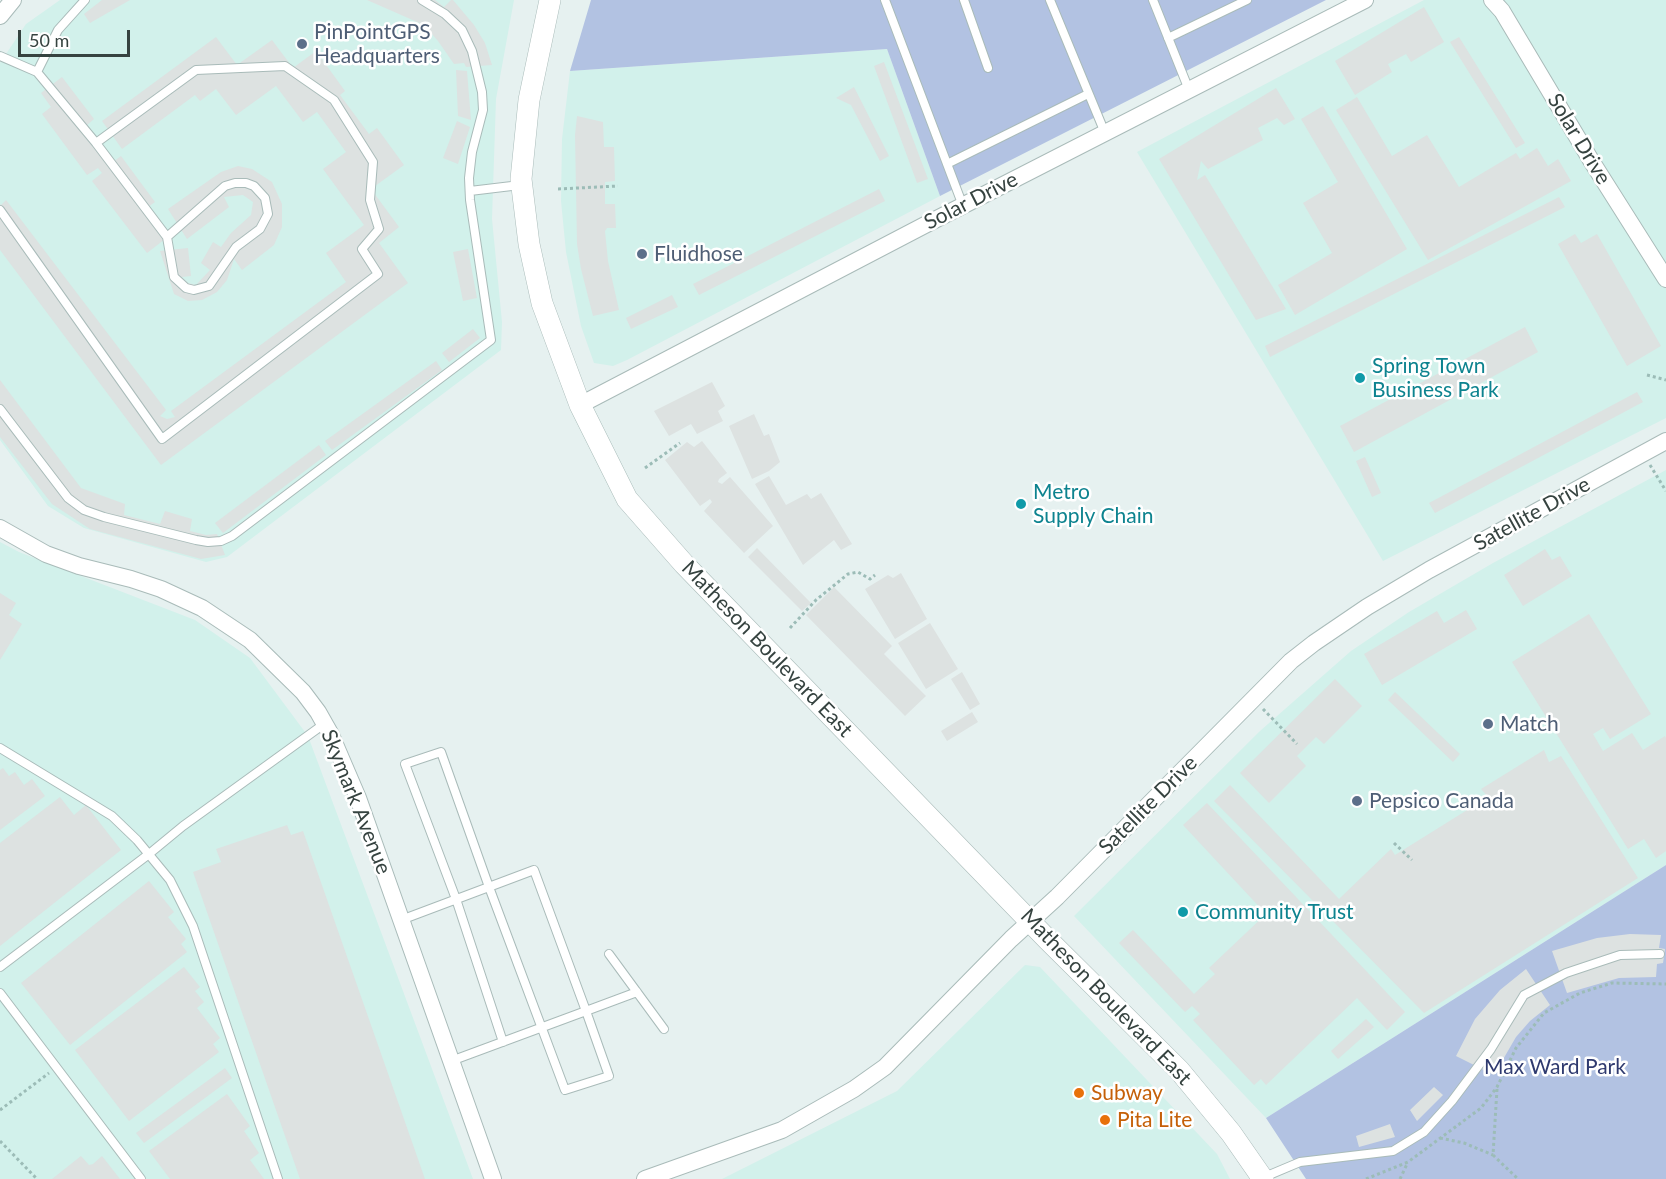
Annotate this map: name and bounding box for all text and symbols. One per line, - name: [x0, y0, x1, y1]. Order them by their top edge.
- scale bar: [21, 18, 134, 56]
- place label: PinPointGPS Headquarters: [314, 19, 440, 69]
- text: 50 m: [29, 29, 69, 51]
- marker: PinPointGPS Headquarters: [295, 37, 309, 51]
- street label: Solar Drive: [1542, 89, 1616, 189]
- street label: Solar Drive: [920, 167, 1022, 235]
- place label: Fluidhose: [654, 241, 743, 267]
- marker: Fluidhose: [635, 247, 649, 261]
- place label: Spring Town Business Park: [1372, 353, 1499, 403]
- marker: Spring Town Business Park: [1353, 371, 1367, 385]
- street label: Satellite Drive: [1469, 472, 1595, 556]
- place label: Metro Supply Chain: [1033, 479, 1154, 529]
- marker: Metro Supply Chain: [1014, 497, 1028, 511]
- street label: Matheson Boulevard East: [676, 556, 858, 742]
- place label: Match: [1500, 711, 1559, 737]
- marker: Match: [1481, 717, 1495, 731]
- street label: Skymark Avenue: [316, 726, 396, 878]
- street label: Satellite Drive: [1093, 750, 1203, 860]
- place label: Pepsico Canada: [1369, 788, 1514, 814]
- marker: Pepsico Canada: [1350, 794, 1364, 808]
- place label: Community Trust: [1195, 899, 1354, 925]
- street label: Matheson Boulevard East: [1015, 904, 1197, 1090]
- marker: Community Trust: [1176, 905, 1190, 919]
- park label: Max Ward Park: [1484, 1054, 1626, 1080]
- place label: Subway: [1091, 1080, 1163, 1106]
- marker: Subway: [1072, 1086, 1086, 1100]
- place label: Pita Lite: [1117, 1107, 1192, 1133]
- marker: Pita Lite: [1098, 1113, 1112, 1127]

